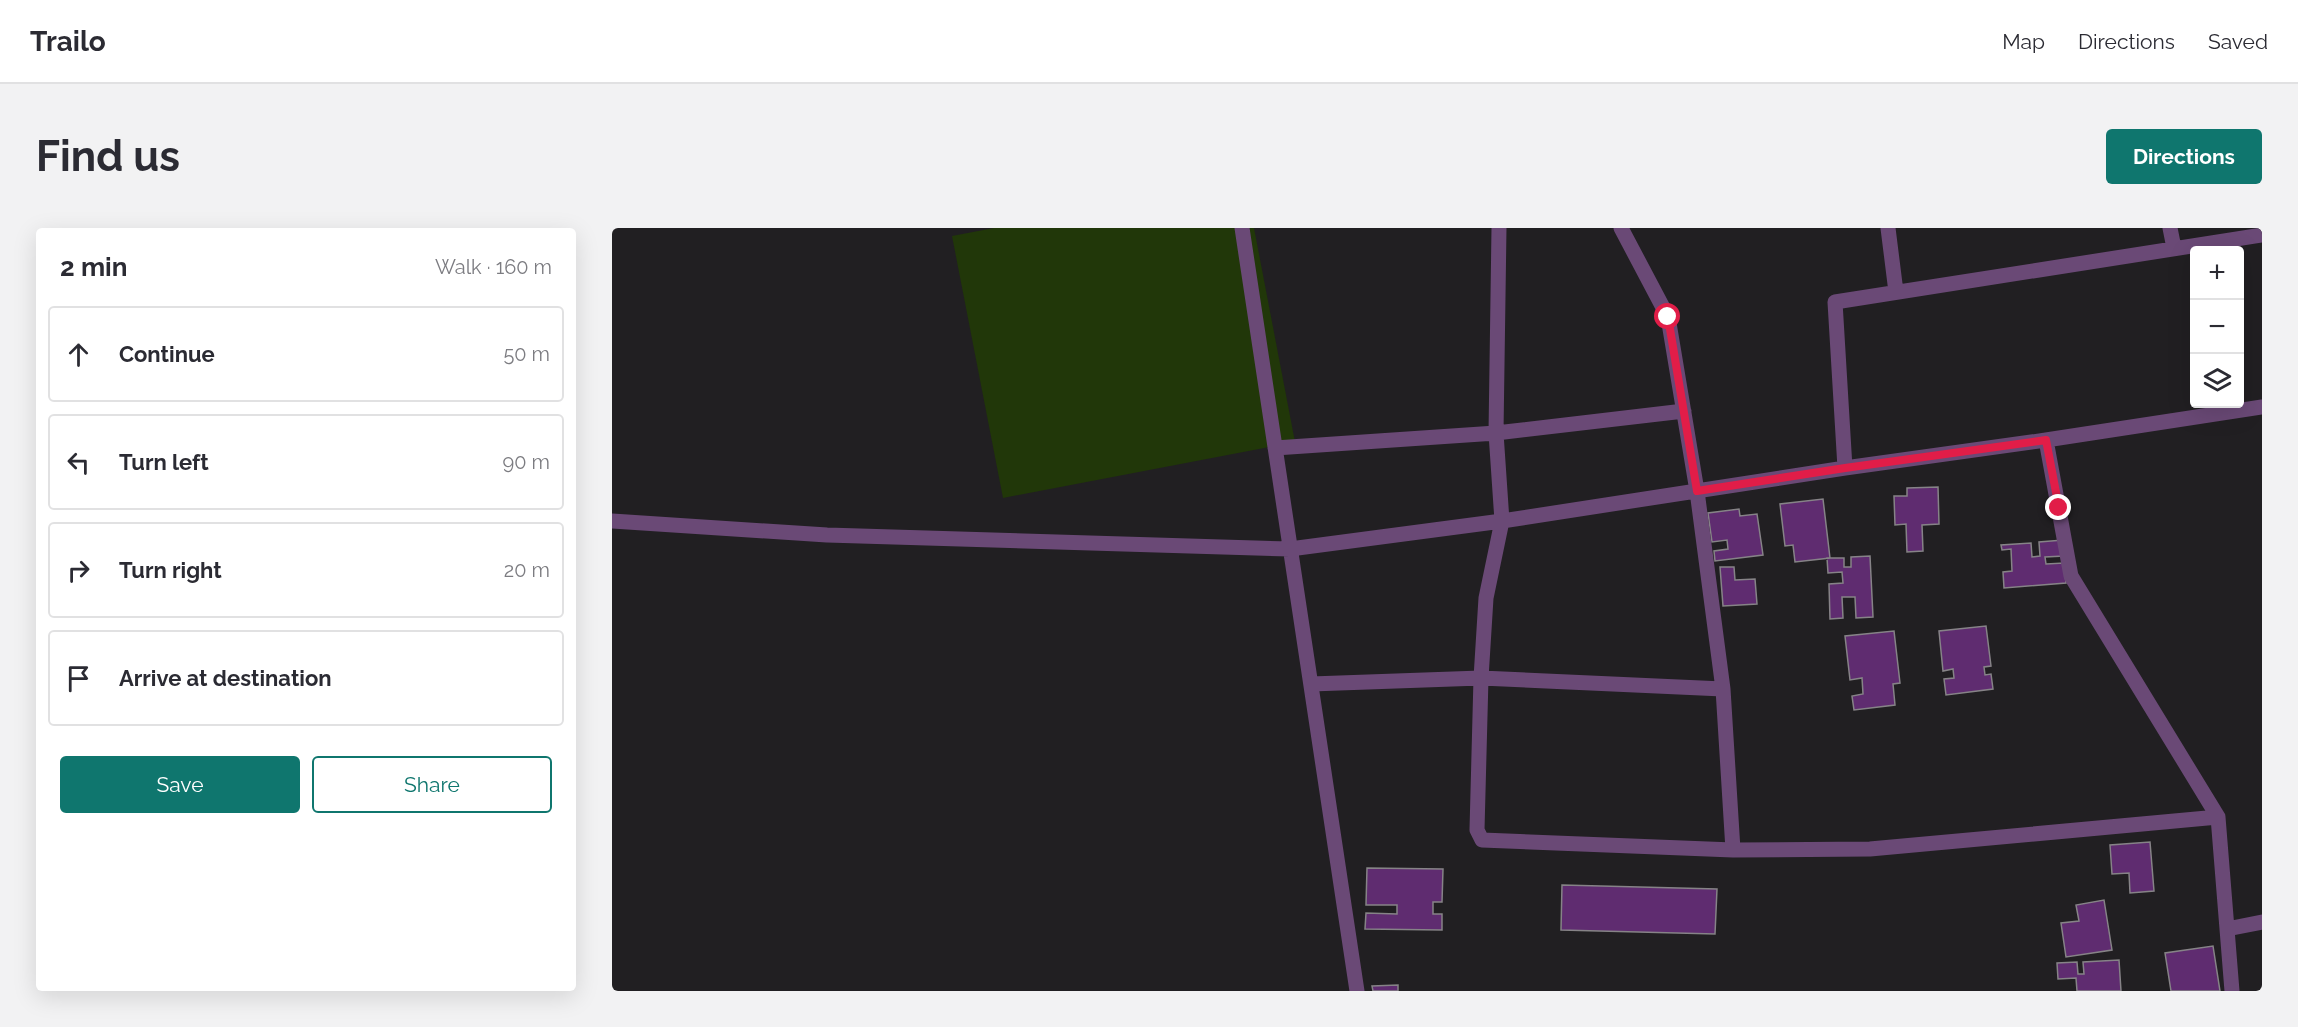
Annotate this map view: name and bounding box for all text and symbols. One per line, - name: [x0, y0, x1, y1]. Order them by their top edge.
- text: Trailo: [30, 25, 106, 58]
- text: Map: [2002, 29, 2045, 54]
- text: Directions: [2078, 29, 2175, 54]
- text: Saved: [2208, 29, 2268, 54]
- button: Directions: [2106, 129, 2262, 184]
- text: Find us: [36, 132, 180, 181]
- map controls: [2190, 246, 2244, 408]
- button: +: [2190, 246, 2244, 300]
- text: 2 min: [60, 252, 127, 282]
- text: Walk · 160 m: [435, 255, 552, 279]
- button: −: [2190, 300, 2244, 354]
- route start: [1654, 303, 1680, 329]
- icon: ahead: [62, 338, 95, 371]
- text: Continue: [119, 341, 215, 367]
- text: 50 m: [503, 342, 550, 366]
- button: layers: [2190, 354, 2244, 408]
- icon: left: [62, 446, 95, 479]
- text: Turn left: [119, 449, 209, 475]
- text: 90 m: [503, 450, 550, 474]
- route end: [2045, 494, 2071, 520]
- icon: right: [62, 554, 95, 587]
- text: Turn right: [119, 557, 222, 583]
- text: 20 m: [504, 558, 550, 582]
- icon: arrive: [62, 662, 95, 695]
- text: Arrive at destination: [119, 665, 332, 691]
- button: Save: [60, 756, 300, 813]
- button: Share: [312, 756, 552, 813]

